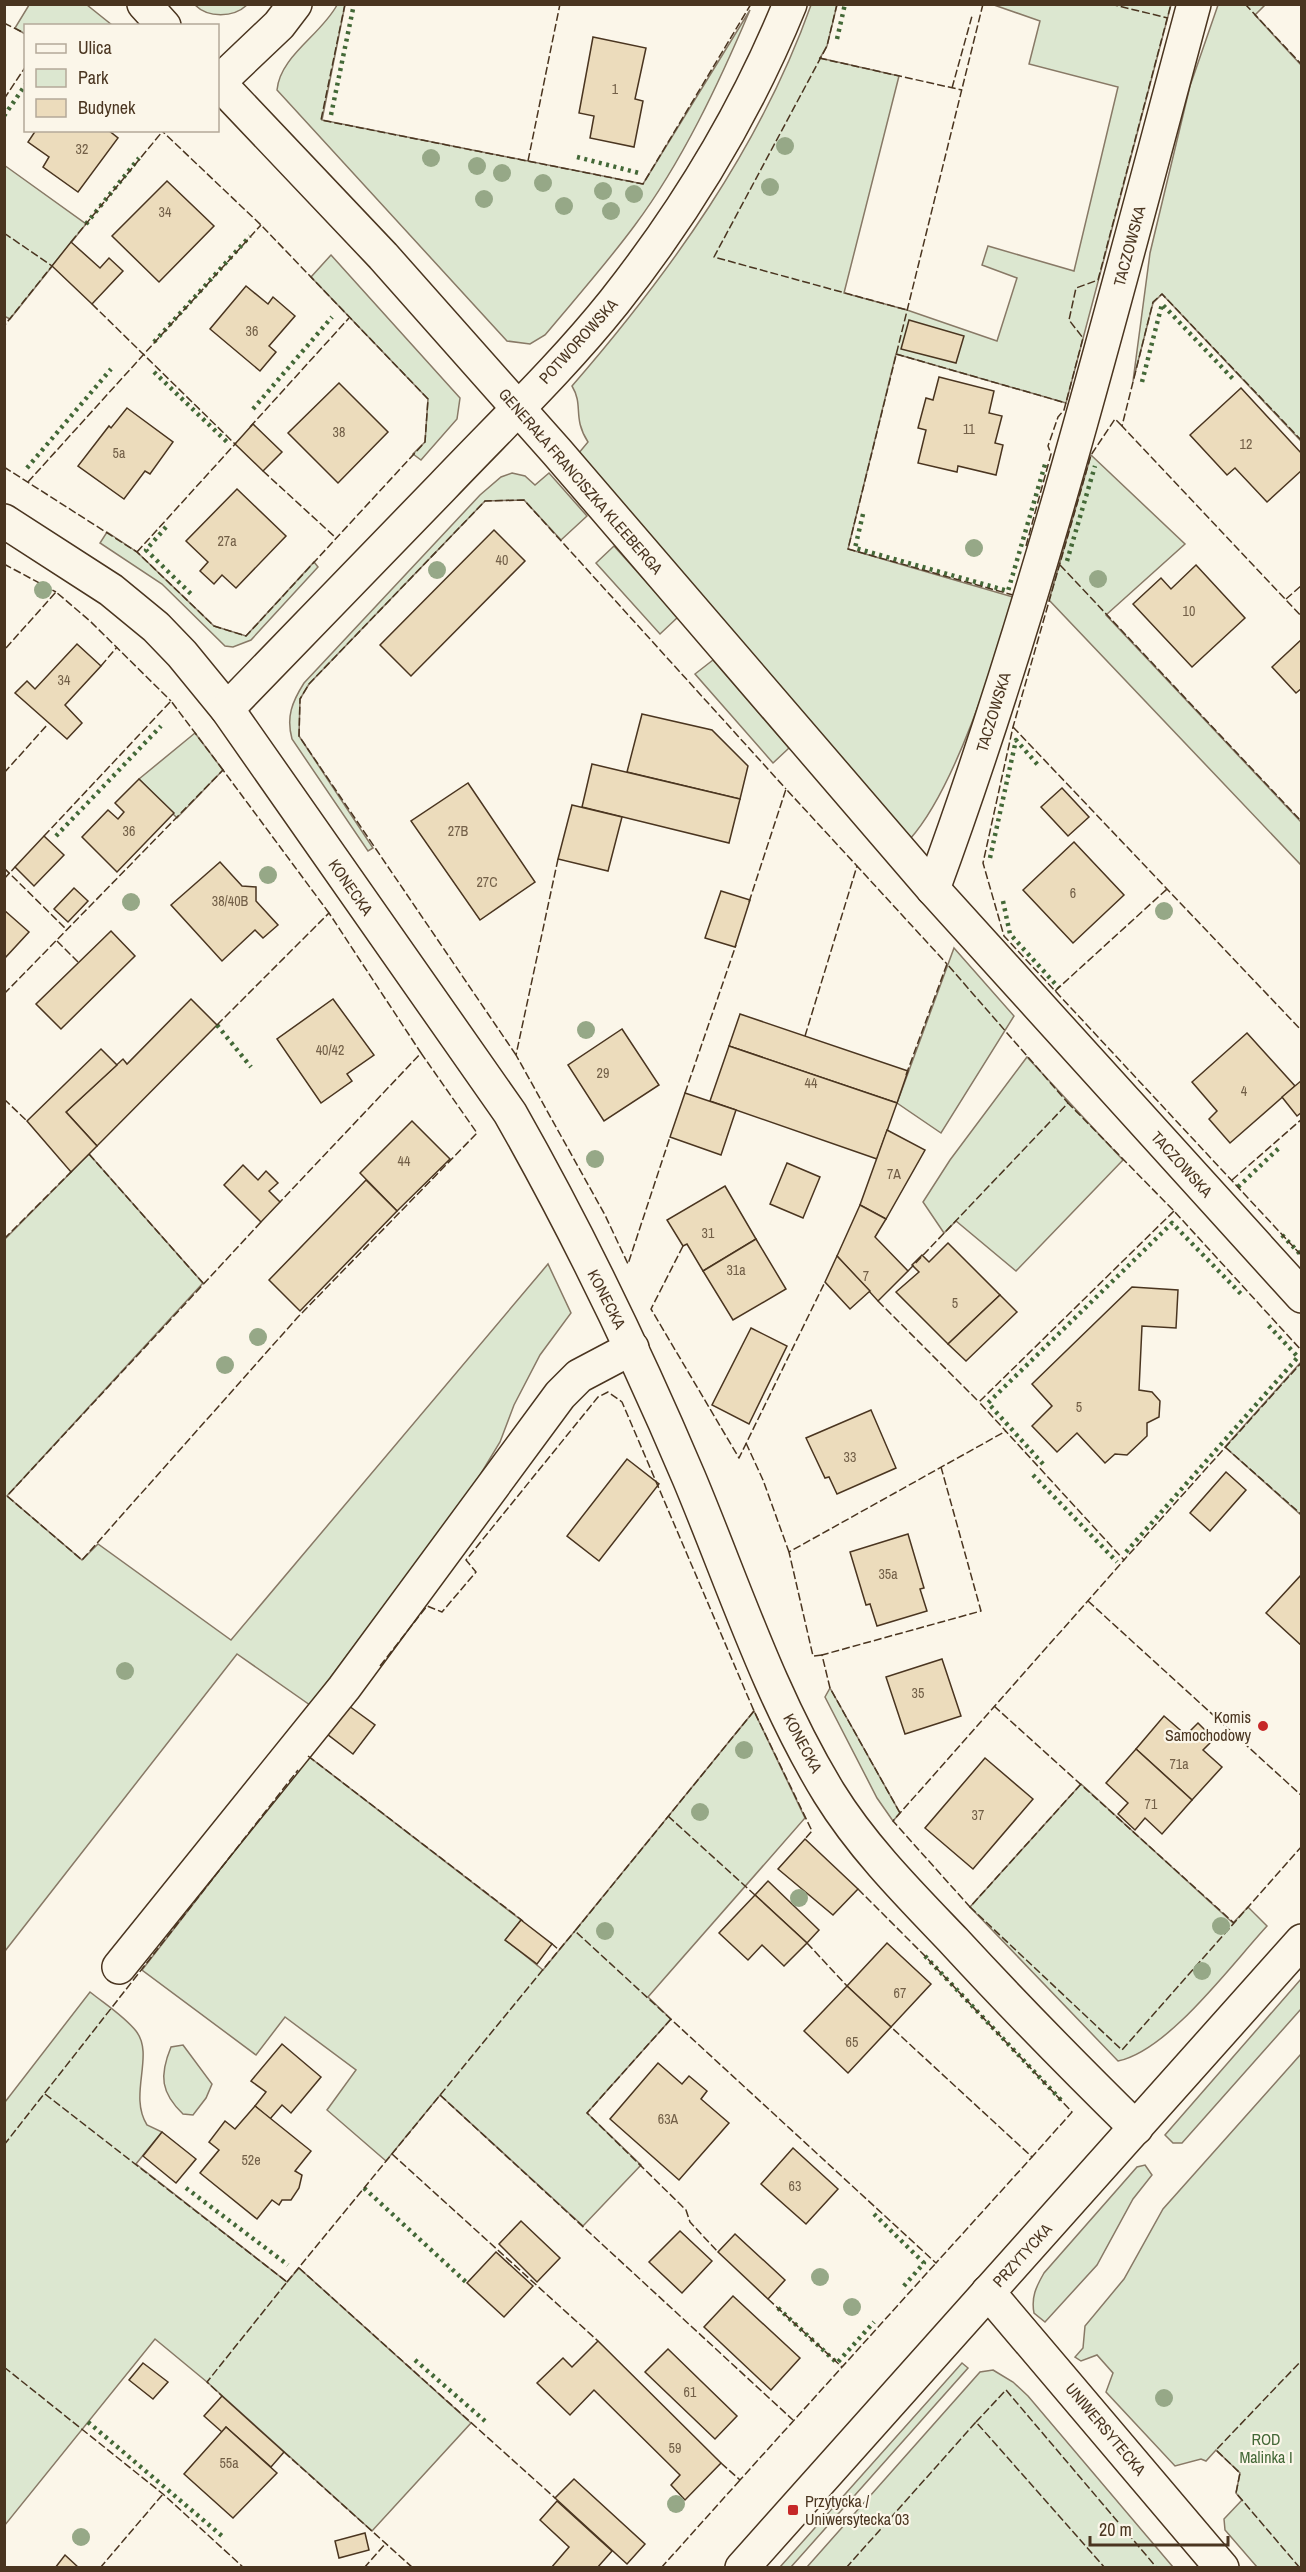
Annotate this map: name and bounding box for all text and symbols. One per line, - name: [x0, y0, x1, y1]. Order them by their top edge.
- legend: [24, 24, 219, 132]
- text: Ulica: [78, 35, 112, 60]
- text: Park: [78, 65, 109, 90]
- house number: 1: [612, 80, 619, 98]
- text: Budynek: [78, 95, 136, 120]
- house number: 32: [76, 140, 88, 158]
- house number: 34: [159, 203, 172, 221]
- street label: TACZOWSKA: [1108, 203, 1150, 289]
- street label: POTWOROWSKA: [534, 293, 622, 388]
- house number: 36: [246, 322, 258, 340]
- street label: GENERAŁA FRANCISZKA KLEEBERGA: [494, 383, 668, 579]
- house number: 11: [963, 420, 976, 438]
- house number: 38: [333, 423, 345, 441]
- house number: 12: [1240, 435, 1252, 453]
- house number: 5a: [113, 444, 126, 462]
- house number: 27a: [217, 532, 237, 550]
- house number: 40: [496, 551, 508, 569]
- house number: 10: [1183, 602, 1195, 620]
- street label: TACZOWSKA: [970, 669, 1016, 754]
- house number: 34: [58, 671, 71, 689]
- house number: 36: [123, 822, 135, 840]
- house number: 27B: [448, 822, 469, 840]
- street label: KONECKA: [324, 854, 379, 920]
- house number: 27C: [476, 873, 498, 891]
- house number: 6: [1070, 884, 1076, 902]
- house number: 38/40B: [212, 892, 249, 910]
- house number: 40/42: [316, 1041, 344, 1059]
- house number: 29: [597, 1064, 609, 1082]
- house number: 44: [805, 1074, 818, 1092]
- house number: 4: [1241, 1082, 1248, 1100]
- street label: TACZOWSKA: [1146, 1126, 1218, 1202]
- house number: 44: [398, 1152, 411, 1170]
- house number: 7A: [887, 1165, 901, 1183]
- house number: 31: [702, 1224, 715, 1242]
- house number: 31a: [726, 1261, 746, 1279]
- street label: KONECKA: [583, 1265, 631, 1333]
- house number: 7: [863, 1267, 869, 1285]
- house number: 5: [952, 1294, 958, 1312]
- house number: 5: [1076, 1398, 1082, 1416]
- house number: 33: [844, 1448, 856, 1466]
- house number: 35a: [878, 1565, 898, 1583]
- house number: 35: [912, 1684, 924, 1702]
- place label: Komis Samochodowy: [1165, 1706, 1251, 1746]
- street label: KONECKA: [778, 1710, 828, 1777]
- marker: Komis Samochodowy: [1256, 1719, 1270, 1733]
- house number: 71a: [1169, 1755, 1189, 1773]
- house number: 71: [1145, 1795, 1158, 1813]
- house number: 37: [972, 1806, 984, 1824]
- house number: 67: [894, 1984, 906, 2002]
- house number: 65: [846, 2033, 858, 2051]
- house number: 63A: [658, 2110, 679, 2128]
- house number: 52e: [241, 2151, 261, 2169]
- house number: 63: [789, 2177, 801, 2195]
- street label: PRZYTYCKA: [987, 2218, 1057, 2292]
- street label: UNIWERSYTECKA: [1061, 2378, 1151, 2480]
- house number: 61: [684, 2383, 697, 2401]
- park label: ROD Malinka I: [1239, 2428, 1293, 2468]
- house number: 59: [669, 2439, 681, 2457]
- house number: 55a: [219, 2454, 239, 2472]
- place label: Przytycka / Uniwersytecka 03: [805, 2490, 909, 2530]
- marker: Przytycka / Uniwersytecka 03: [786, 2503, 800, 2517]
- scale bar: [1090, 2509, 1228, 2547]
- text: 20 m: [1099, 2517, 1132, 2542]

